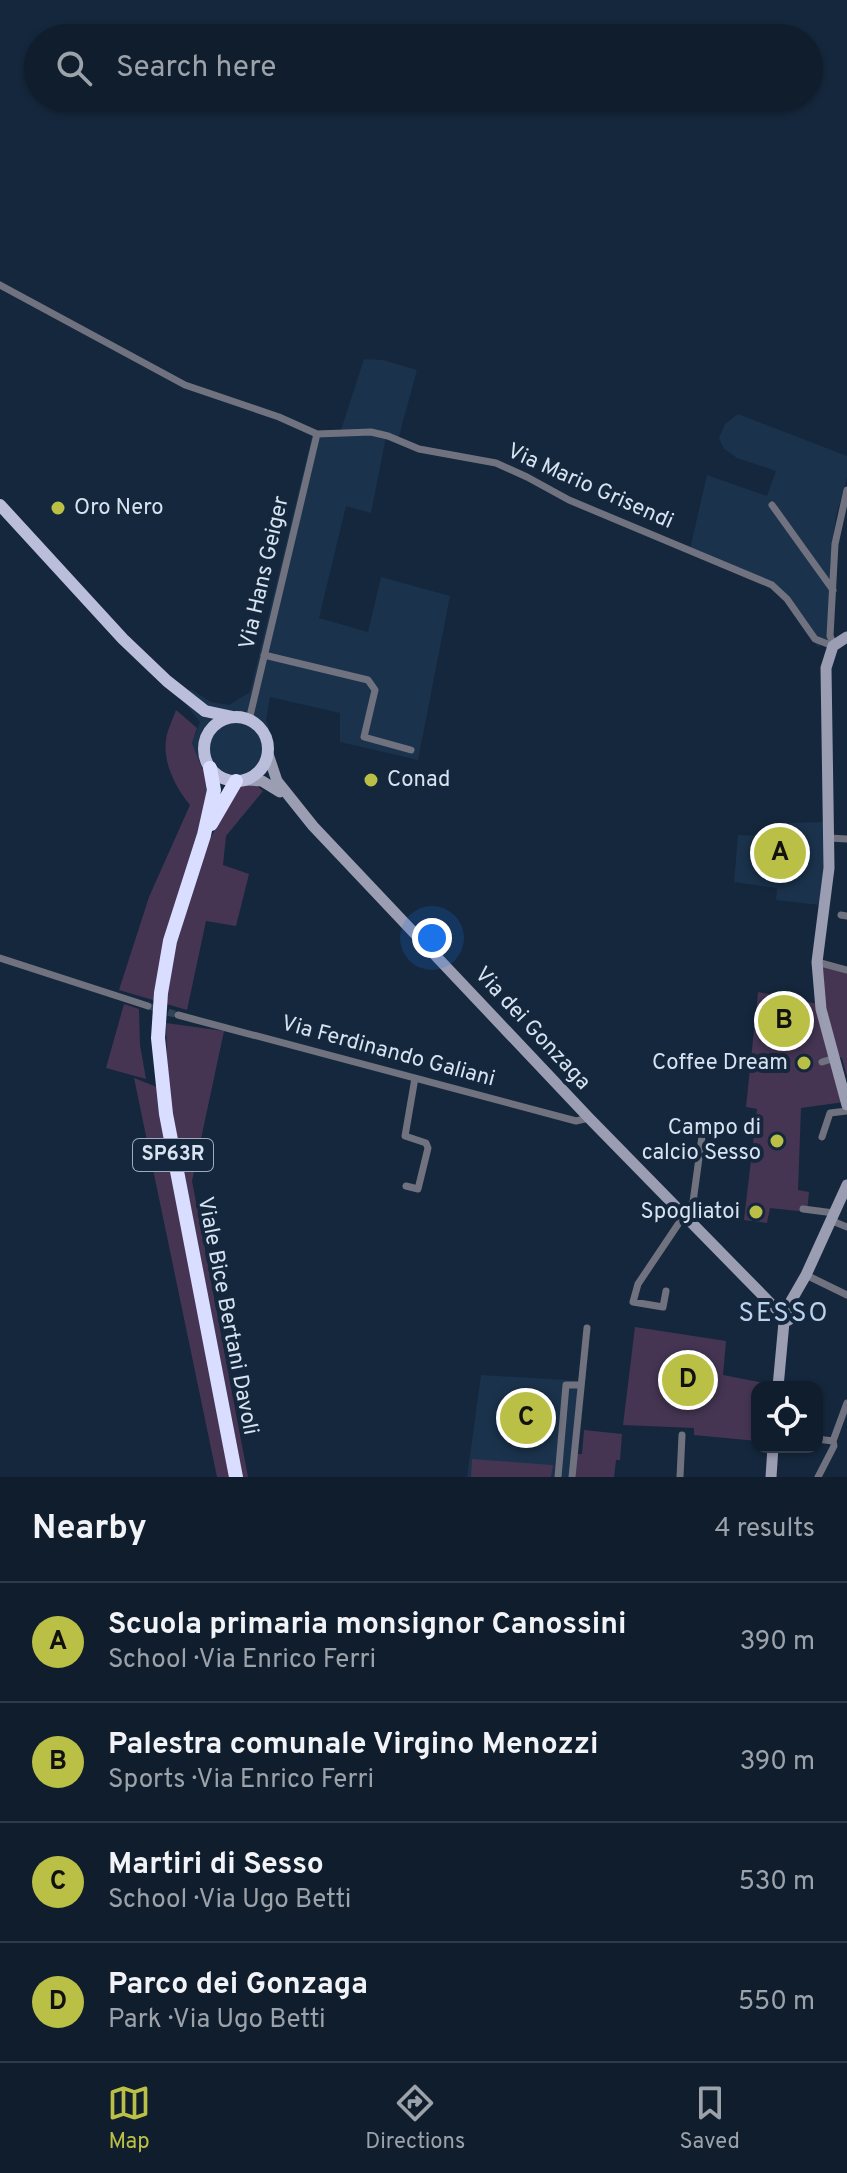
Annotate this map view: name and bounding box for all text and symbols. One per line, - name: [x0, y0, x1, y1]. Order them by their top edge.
- search box: [24, 24, 823, 112]
- icon: search: [52, 46, 96, 90]
- text: Search here: [116, 50, 276, 87]
- street label: Via Mario Grisendi: [503, 438, 677, 536]
- street label: Via Hans Geiger: [234, 493, 296, 652]
- place label: Oro Nero: [74, 495, 164, 522]
- marker: Oro Nero: [49, 499, 67, 517]
- place label: Conad: [387, 767, 450, 794]
- marker: Conad: [362, 771, 380, 789]
- pin: A: [754, 823, 806, 883]
- your location: [412, 918, 452, 958]
- street label: Via dei Gonzaga: [468, 962, 596, 1096]
- pin: B: [758, 991, 810, 1051]
- street label: Via Ferdinando Galiani: [278, 1010, 498, 1094]
- place label: Coffee Dream: [652, 1050, 788, 1077]
- marker: Coffee Dream: [795, 1054, 813, 1072]
- place label: Campo di calcio Sesso: [642, 1115, 761, 1167]
- marker: Campo di calcio Sesso: [768, 1132, 786, 1150]
- road number: SP63R: [133, 1139, 213, 1171]
- street label: Viale Bice Bertani Davoli: [191, 1195, 263, 1437]
- place label: Spogliatoi: [640, 1199, 740, 1226]
- marker: Spogliatoi: [747, 1203, 765, 1221]
- district label: SESSO: [738, 1298, 830, 1331]
- pin: D: [662, 1350, 714, 1410]
- map controls: [751, 1381, 823, 1453]
- button: locate: [751, 1381, 823, 1453]
- pin: C: [500, 1388, 552, 1448]
- text: Nearby: [32, 1508, 147, 1551]
- text: 4 results: [714, 1513, 815, 1546]
- text: Scuola primaria monsignor Canossini: [108, 1607, 627, 1644]
- text: A: [49, 1626, 67, 1659]
- text: 390 m: [740, 1626, 815, 1659]
- text: School · Via Enrico Ferri: [108, 1644, 376, 1677]
- text: Palestra comunale Virgino Menozzi: [108, 1727, 599, 1764]
- text: B: [49, 1746, 67, 1779]
- text: 390 m: [740, 1746, 815, 1779]
- text: Sports · Via Enrico Ferri: [108, 1764, 374, 1797]
- text: Martiri di Sesso: [108, 1847, 324, 1884]
- text: C: [50, 1866, 66, 1899]
- text: 530 m: [739, 1866, 815, 1899]
- text: School · Via Ugo Betti: [108, 1884, 351, 1917]
- text: Parco dei Gonzaga: [108, 1967, 368, 2004]
- text: D: [49, 1986, 67, 2019]
- text: 550 m: [738, 1986, 815, 2019]
- text: Park · Via Ugo Betti: [108, 2004, 326, 2037]
- tab: Map: [107, 2081, 151, 2156]
- tab: Directions: [365, 2081, 465, 2156]
- tab: Saved: [679, 2081, 740, 2156]

